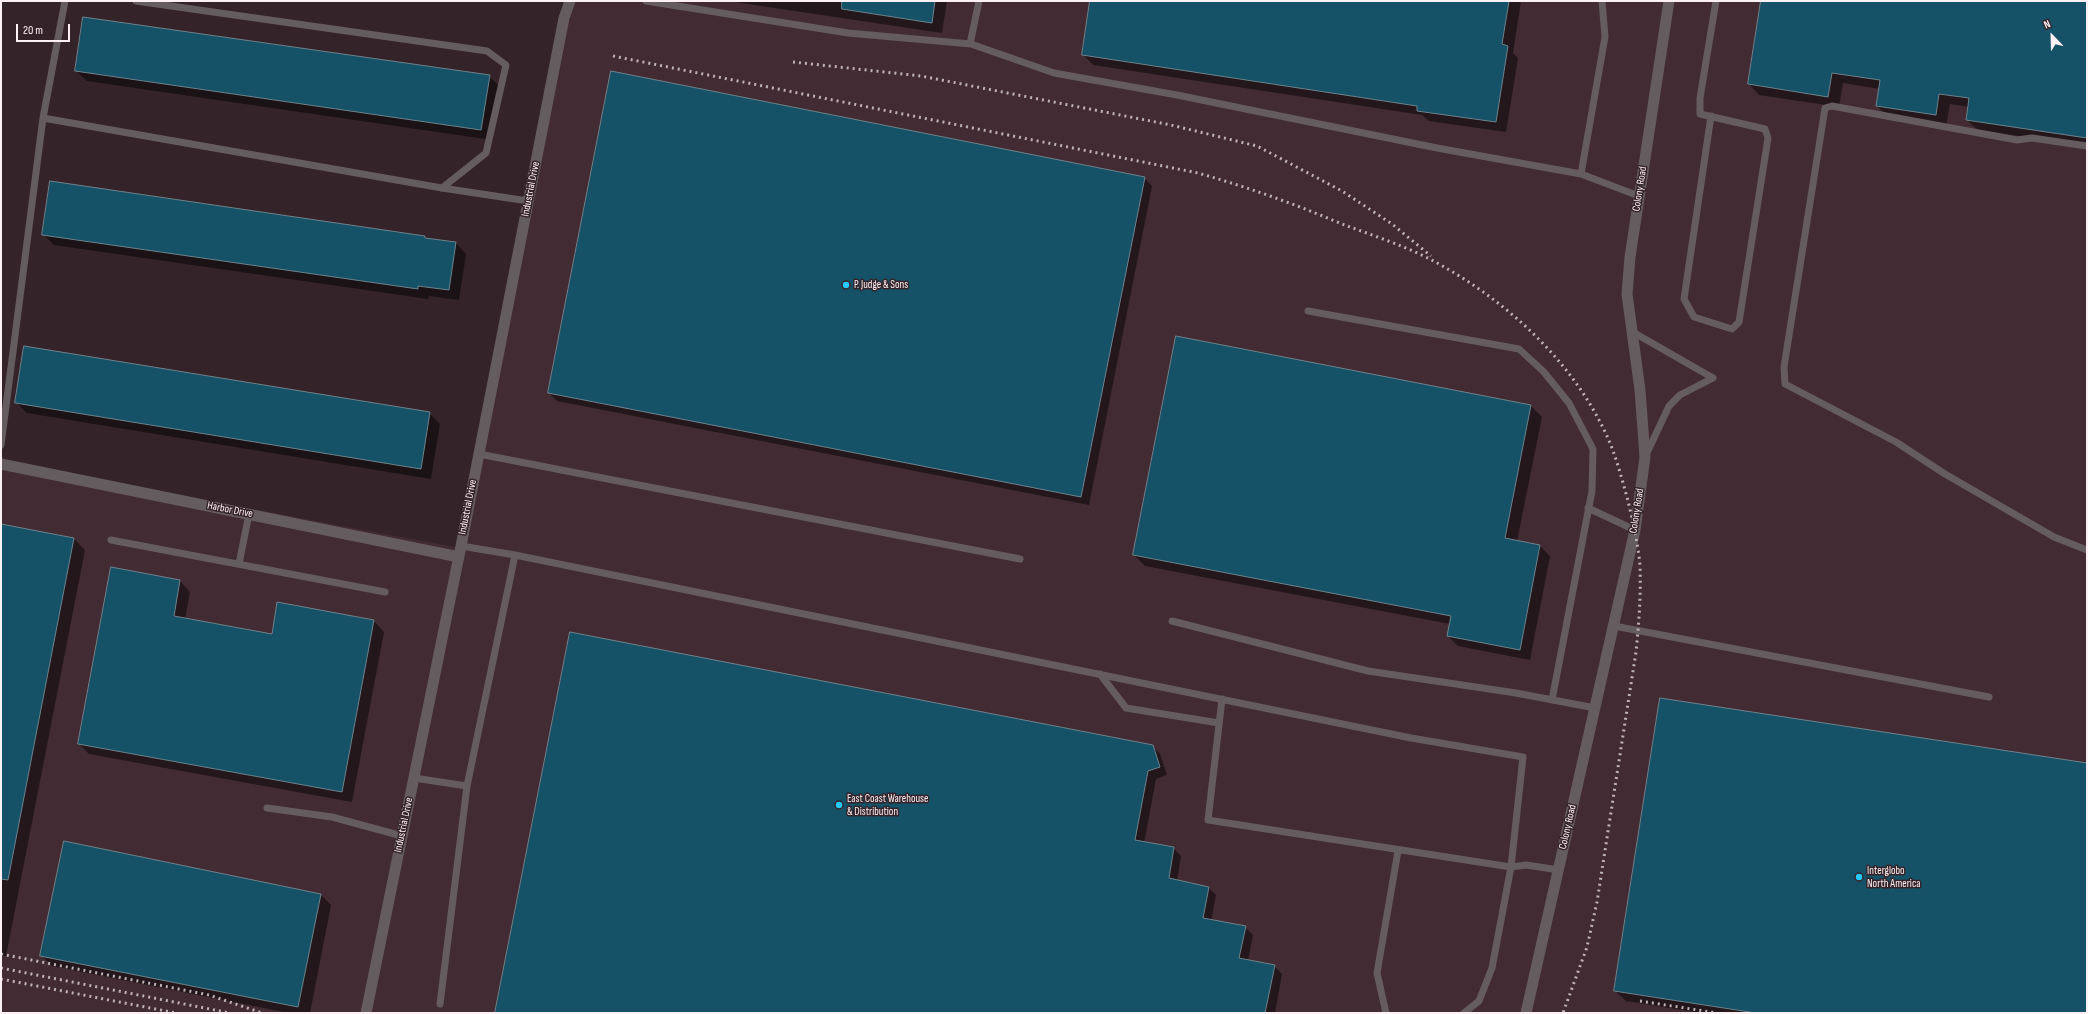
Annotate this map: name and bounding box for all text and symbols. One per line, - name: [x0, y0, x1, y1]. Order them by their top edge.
- scale bar: [18, 16, 72, 42]
- north arrow: [2032, 16, 2072, 56]
- text: N: [2042, 17, 2052, 32]
- text: 20 m: [23, 23, 43, 38]
- street label: Industrial Drive: [519, 160, 543, 218]
- street label: Colony Road: [1630, 166, 1650, 212]
- place label: P. Judge & Sons: [854, 278, 908, 292]
- marker: P. Judge & Sons: [841, 280, 851, 290]
- street label: Industrial Drive: [456, 478, 480, 536]
- street label: Colony Road: [1627, 488, 1647, 534]
- street label: Harbor Drive: [206, 499, 254, 521]
- place label: East Coast Warehouse & Distribution: [847, 792, 928, 818]
- street label: Industrial Drive: [392, 796, 416, 854]
- marker: East Coast Warehouse & Distribution: [834, 800, 844, 810]
- street label: Colony Road: [1556, 803, 1580, 851]
- place label: Interglobo North America: [1867, 864, 1920, 890]
- marker: Interglobo North America: [1854, 872, 1864, 882]

